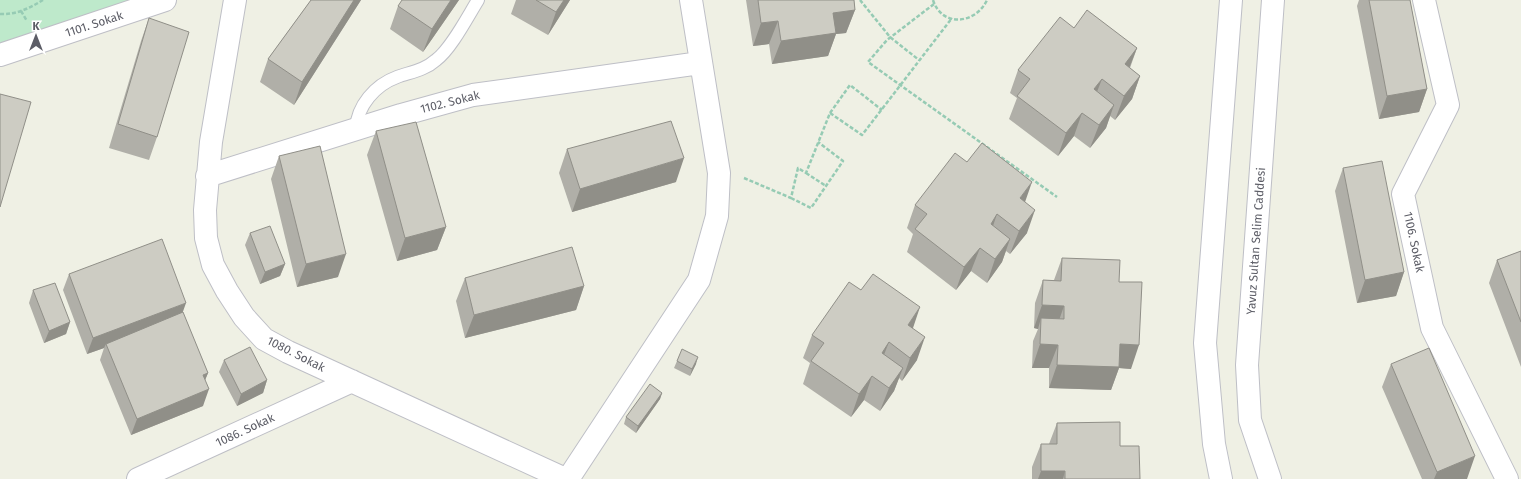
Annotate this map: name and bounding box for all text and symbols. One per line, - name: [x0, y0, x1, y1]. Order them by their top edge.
- street label: 1101. Sokak: [63, 8, 126, 40]
- north arrow: [16, 16, 56, 56]
- text: K: [33, 20, 41, 33]
- street label: 1102. Sokak: [419, 88, 482, 116]
- street label: Yavuz Sultan Selim Caddesi: [1244, 167, 1268, 315]
- street label: 1106. Sokak: [1401, 210, 1427, 274]
- street label: 1080. Sokak: [265, 333, 328, 375]
- street label: 1086. Sokak: [213, 410, 277, 450]

